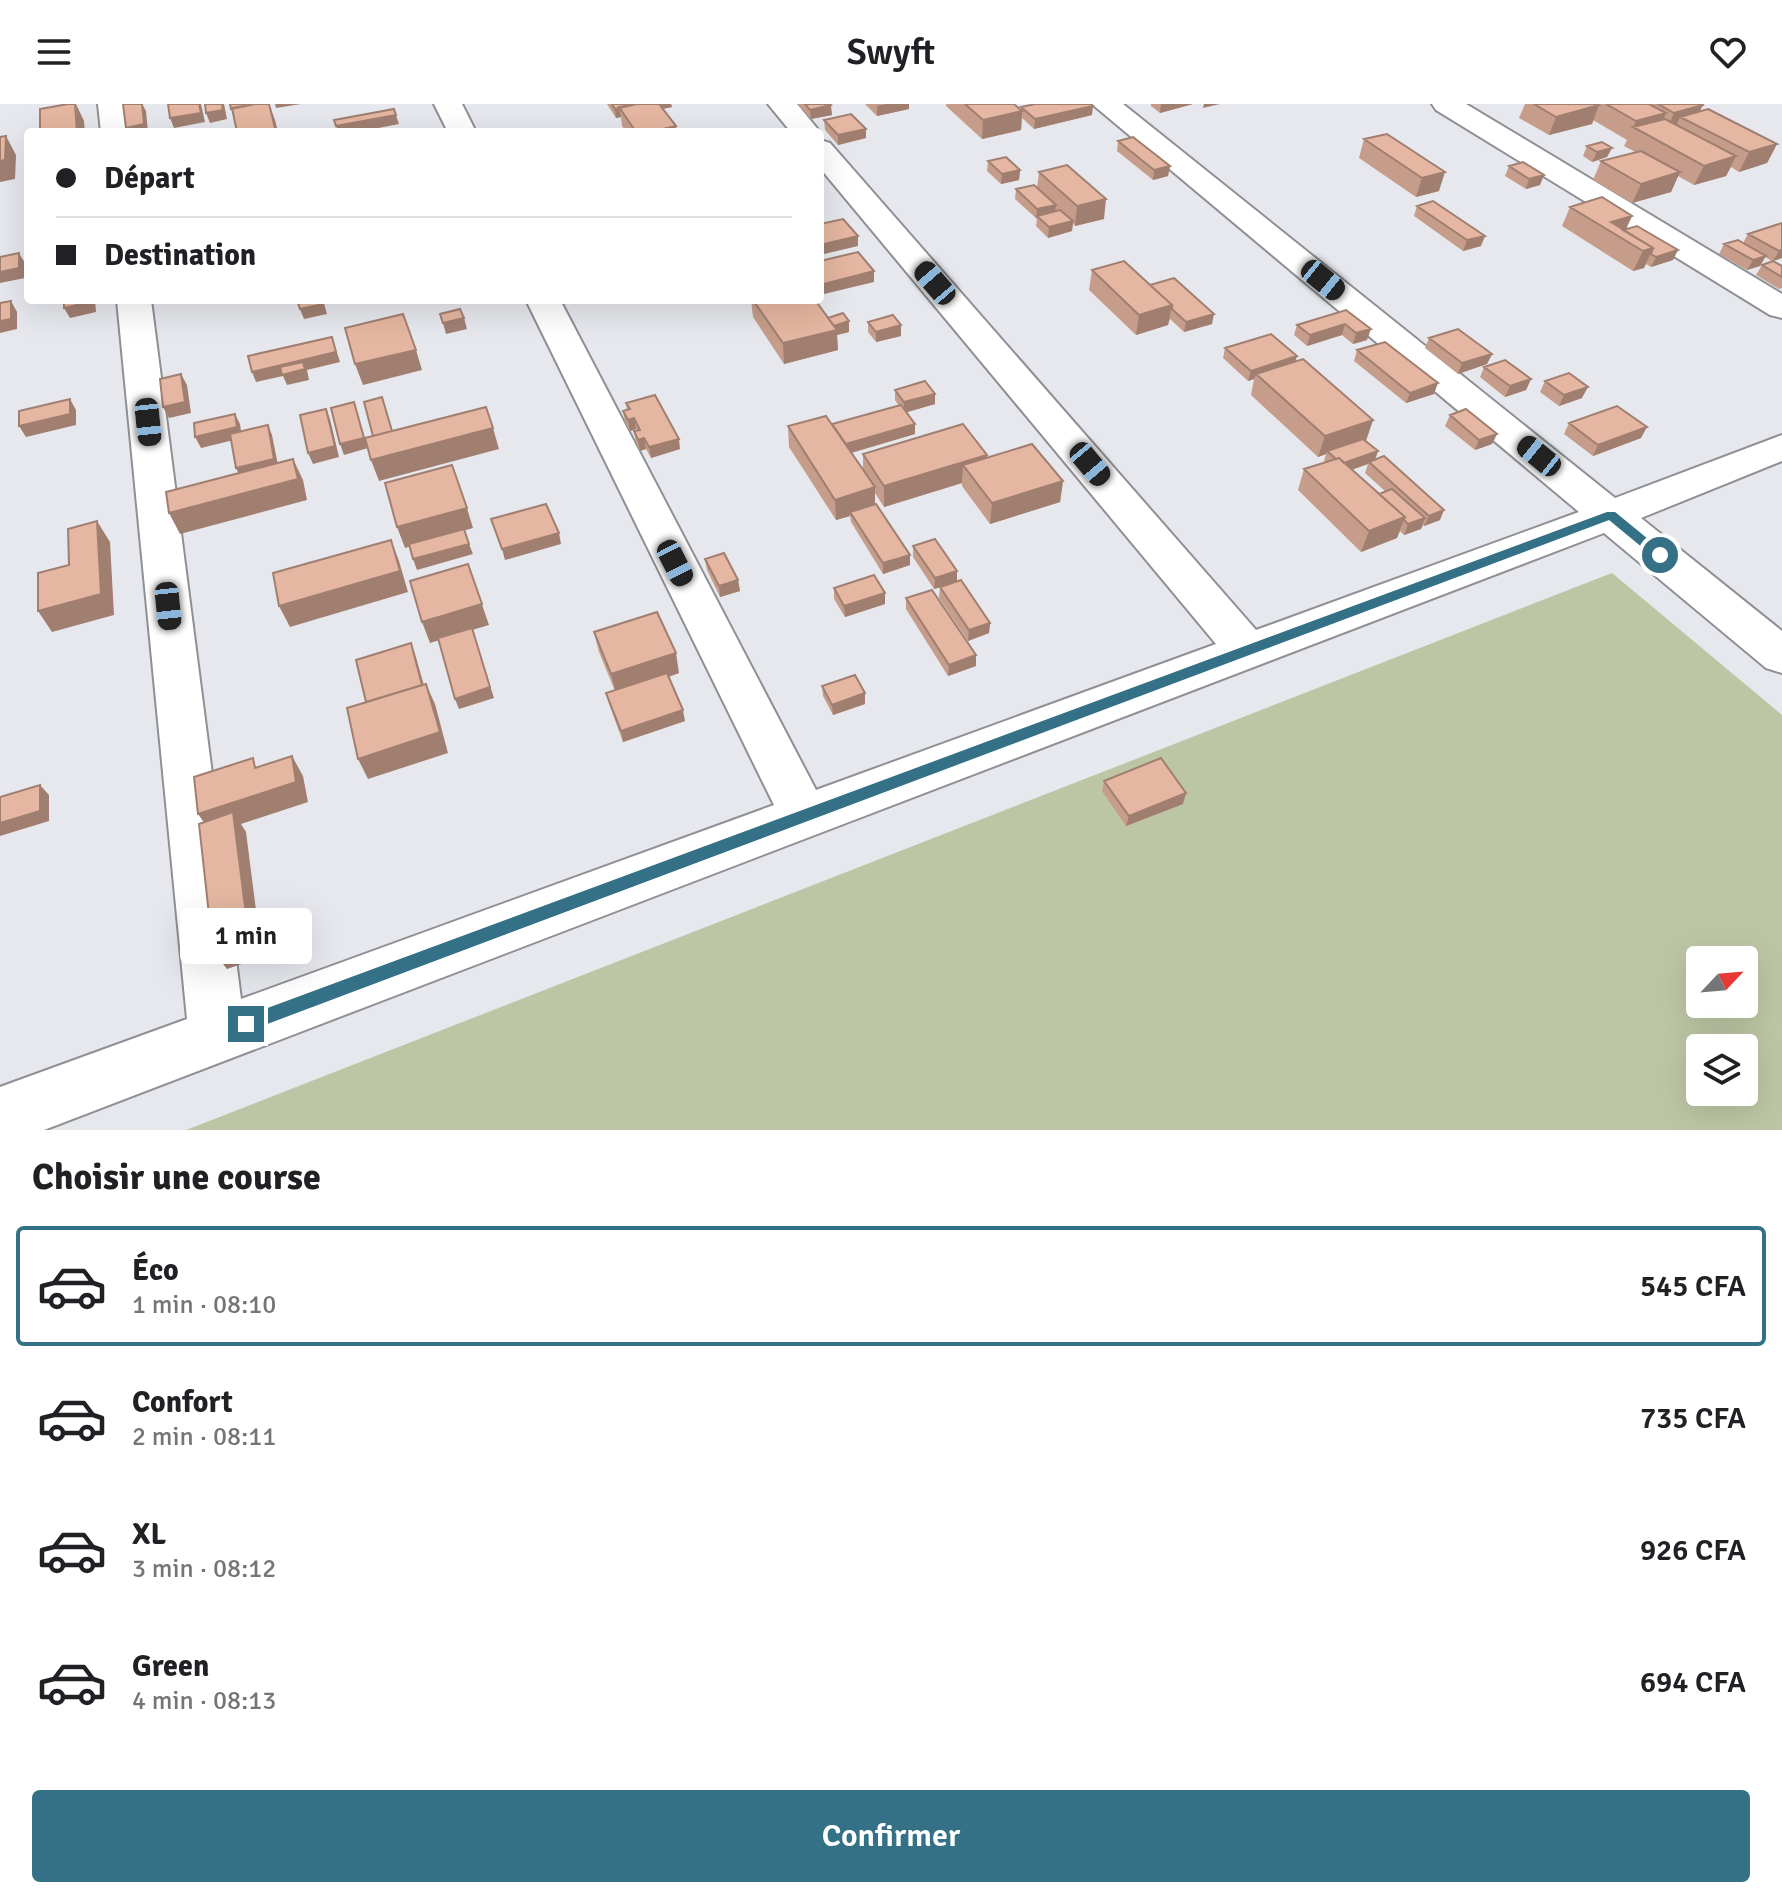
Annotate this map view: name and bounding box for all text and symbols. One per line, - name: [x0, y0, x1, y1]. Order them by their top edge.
- icon: menu: [32, 30, 76, 74]
- text: Swyft: [847, 30, 935, 75]
- icon: heart: [1706, 30, 1750, 74]
- text: Départ: [104, 160, 195, 197]
- text: Destination: [104, 237, 256, 274]
- car: [1297, 256, 1349, 304]
- car: [910, 257, 960, 309]
- car: [134, 397, 162, 447]
- car: [1513, 432, 1565, 480]
- car: [1065, 438, 1115, 490]
- car: [653, 536, 697, 590]
- route start: [1642, 537, 1678, 573]
- car: [154, 581, 182, 631]
- callout: 1 min: [180, 908, 312, 964]
- text: 1 min: [215, 920, 277, 952]
- north arrow: [1686, 946, 1758, 1018]
- map controls: [1686, 946, 1758, 1106]
- route end: [228, 1006, 264, 1042]
- button: layers: [1686, 1034, 1758, 1106]
- text: Choisir une course: [32, 1155, 321, 1200]
- icon: car: [36, 1250, 108, 1322]
- text: Éco: [132, 1252, 179, 1289]
- text: 545 CFA: [1640, 1268, 1746, 1305]
- text: 1 min · 08:10: [132, 1289, 276, 1321]
- icon: car: [36, 1382, 108, 1454]
- text: Confort: [132, 1384, 233, 1421]
- text: 735 CFA: [1640, 1400, 1746, 1437]
- text: 2 min · 08:11: [132, 1421, 276, 1453]
- icon: car: [36, 1514, 108, 1586]
- text: XL: [132, 1516, 166, 1553]
- text: 926 CFA: [1640, 1532, 1746, 1569]
- text: 3 min · 08:12: [132, 1553, 276, 1585]
- icon: car: [36, 1646, 108, 1718]
- text: Green: [132, 1648, 209, 1685]
- text: 694 CFA: [1640, 1664, 1746, 1701]
- text: 4 min · 08:13: [132, 1685, 276, 1717]
- button: Confirmer: [32, 1790, 1750, 1882]

